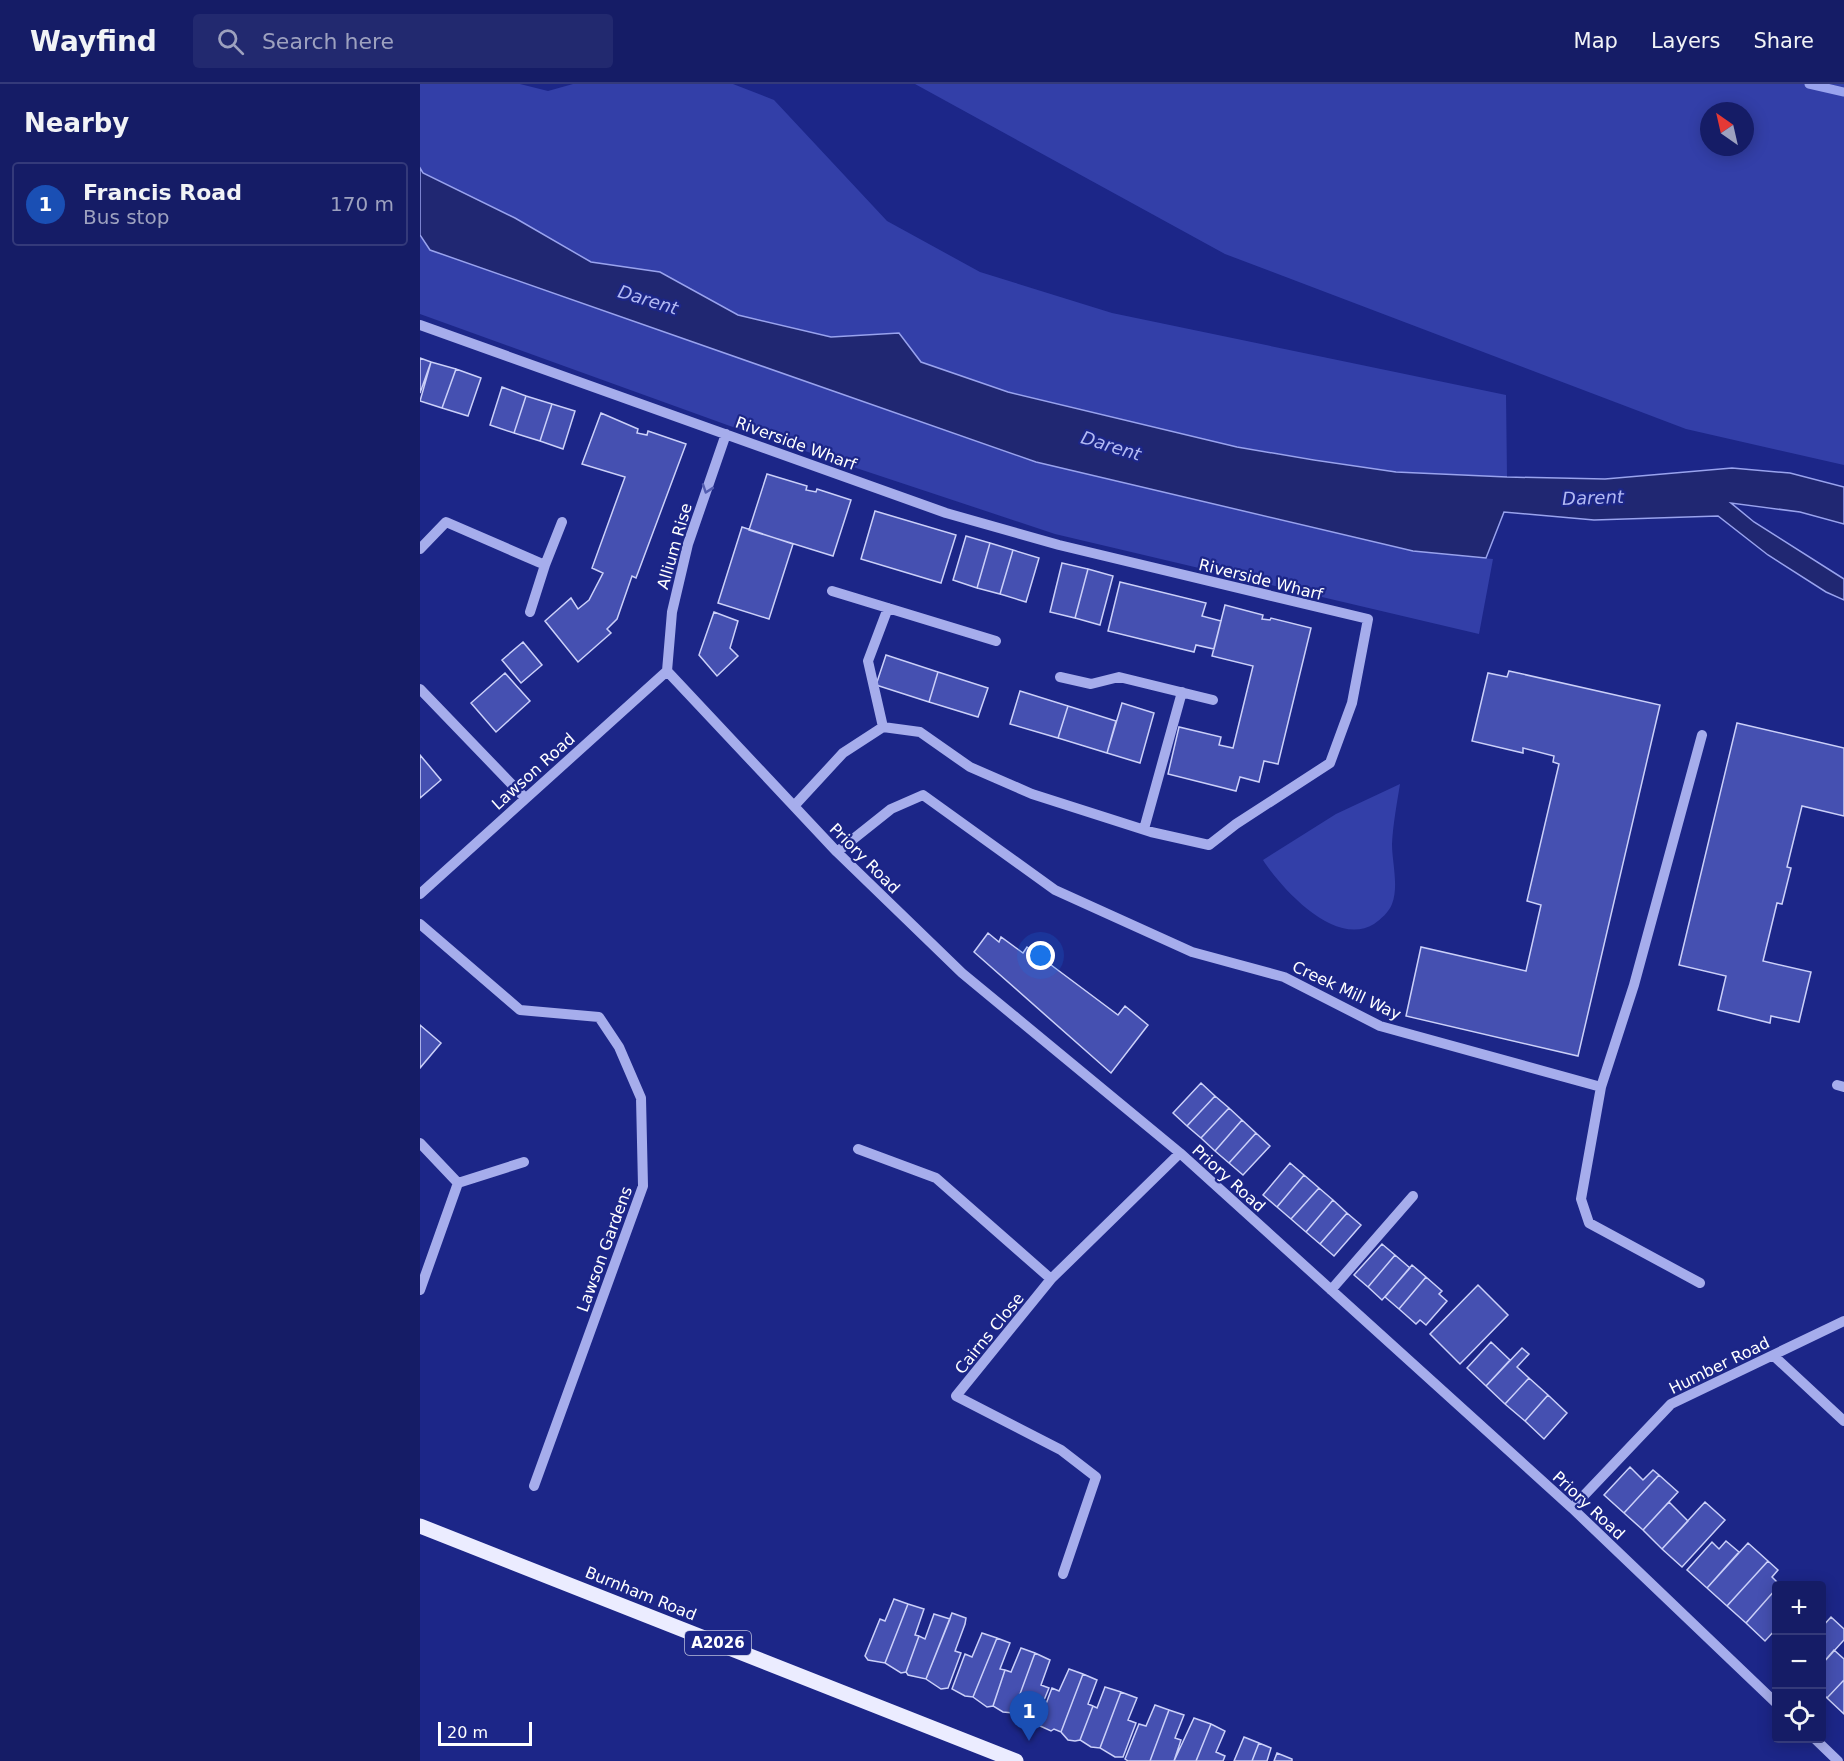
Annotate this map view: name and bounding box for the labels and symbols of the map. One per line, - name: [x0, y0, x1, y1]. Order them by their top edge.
- north arrow: [1700, 102, 1754, 156]
- water label: Darent: [616, 280, 682, 319]
- street label: Riverside Wharf: [733, 413, 859, 474]
- water label: Darent: [1079, 426, 1145, 465]
- one-way arrow: [702, 483, 715, 494]
- water label: Darent: [1562, 486, 1625, 509]
- street label: Allium Rise: [653, 501, 696, 591]
- street label: Riverside Wharf: [1197, 555, 1325, 604]
- street label: Lawson Road: [488, 729, 579, 814]
- street label: Priory Road: [826, 819, 904, 897]
- your location: [1026, 941, 1055, 970]
- street label: Creek Mill Way: [1289, 957, 1404, 1024]
- street label: Priory Road: [1188, 1141, 1269, 1216]
- street label: Lawson Gardens: [573, 1184, 636, 1315]
- street label: Cairns Close: [951, 1289, 1028, 1378]
- street label: Humber Road: [1666, 1333, 1773, 1398]
- street label: Priory Road: [1549, 1467, 1629, 1544]
- street label: Burnham Road: [582, 1562, 699, 1624]
- road number: A2026: [685, 1631, 751, 1655]
- pin: 1: [1010, 1692, 1048, 1741]
- scale bar: [438, 1719, 532, 1746]

